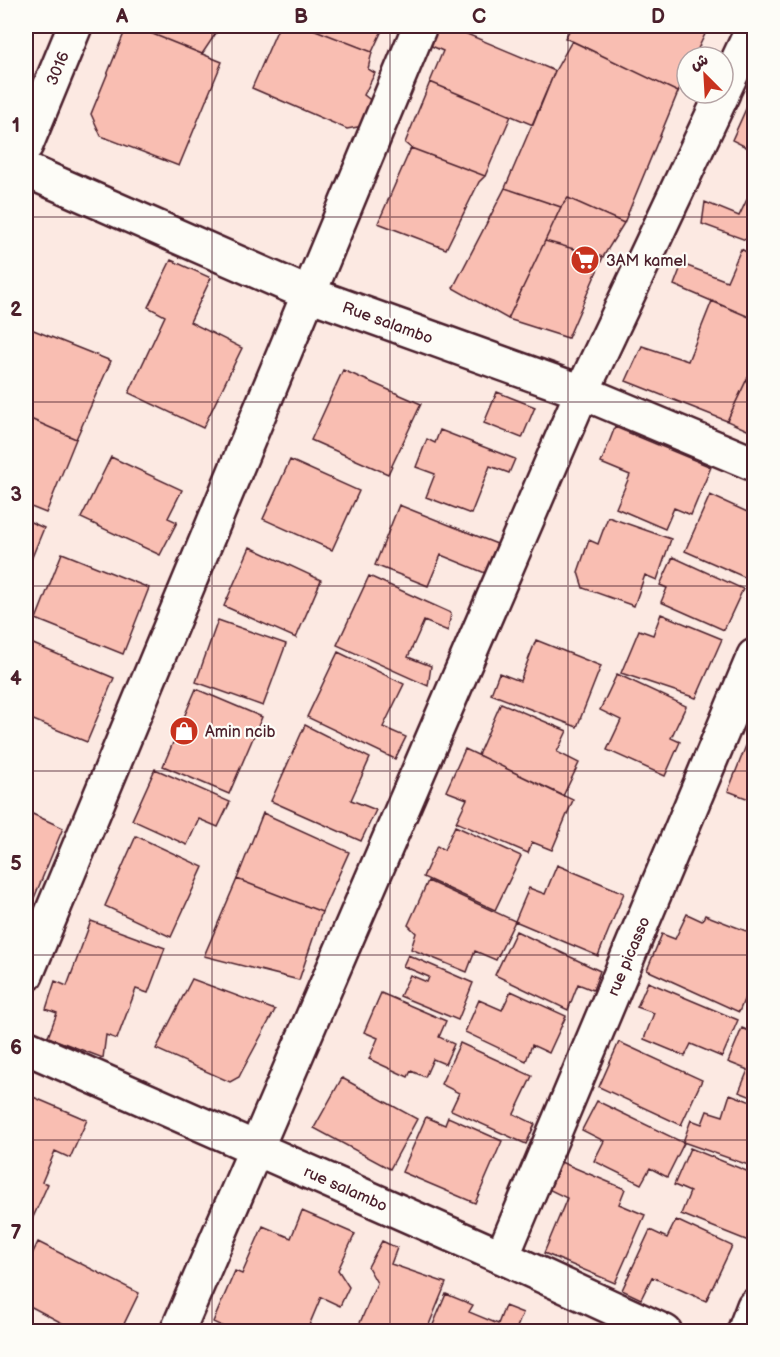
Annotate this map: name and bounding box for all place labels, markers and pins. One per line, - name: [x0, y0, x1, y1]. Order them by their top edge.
- supermarket icon: 3AM kamel: [569, 244, 601, 276]
- place label: 3AM kamel: [606, 252, 687, 271]
- shop icon: Amin ncib: [168, 715, 200, 747]
- place label: Amin ncib: [205, 723, 275, 742]

